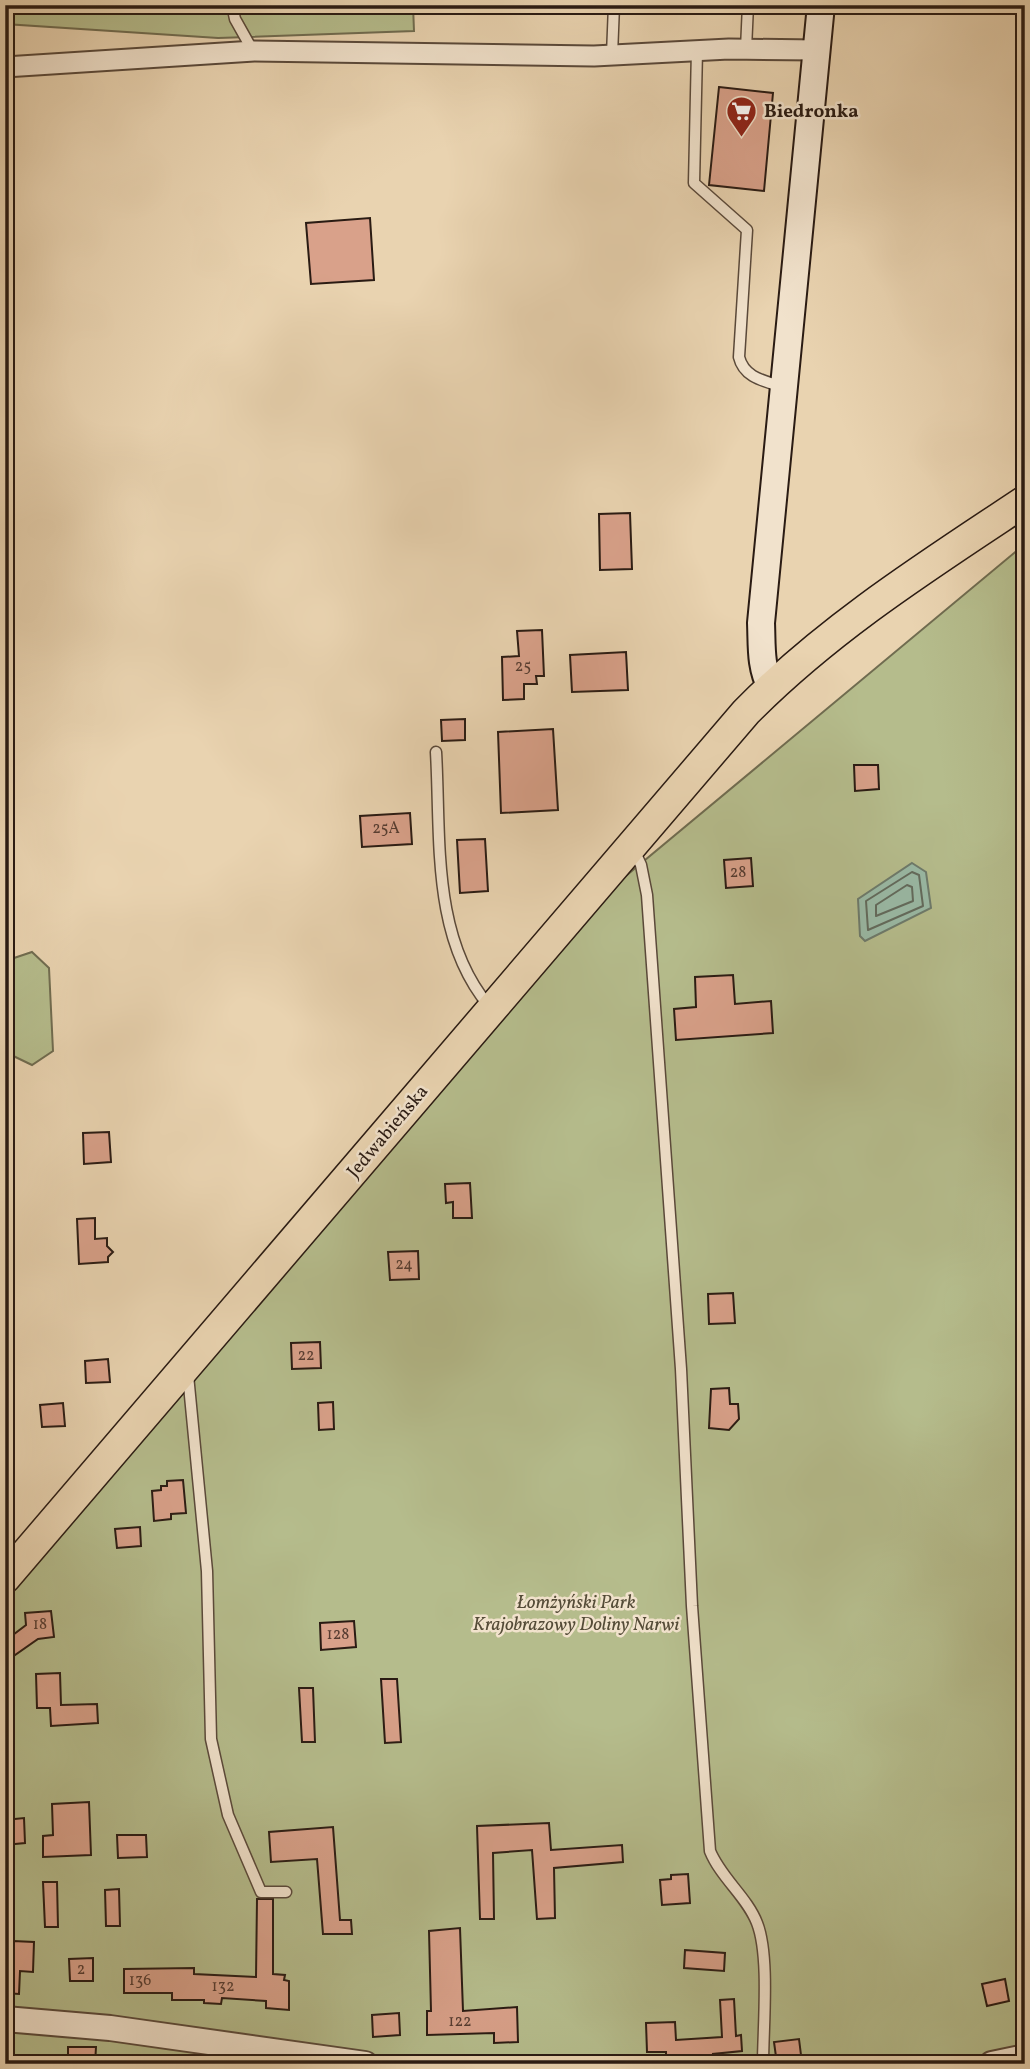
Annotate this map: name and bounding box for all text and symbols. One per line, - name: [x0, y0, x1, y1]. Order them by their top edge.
- supermarket icon: Biedronka: [724, 95, 758, 139]
- place label: Biedronka: [764, 99, 859, 125]
- house number: 25: [515, 656, 531, 678]
- house number: 25A: [372, 818, 400, 840]
- house number: 28: [730, 862, 746, 884]
- street label: Jedwabieńska: [341, 1080, 435, 1184]
- house number: 24: [395, 1254, 413, 1276]
- house number: 22: [297, 1345, 315, 1367]
- park label: Łomżyński Park Krajobrazowy Doliny Narwi: [473, 1590, 680, 1638]
- house number: 18: [33, 1614, 47, 1636]
- house number: 128: [327, 1624, 349, 1646]
- house number: 2: [77, 1959, 85, 1981]
- house number: 136: [129, 1970, 151, 1992]
- house number: 132: [211, 1976, 235, 1998]
- house number: 122: [448, 2011, 472, 2033]

